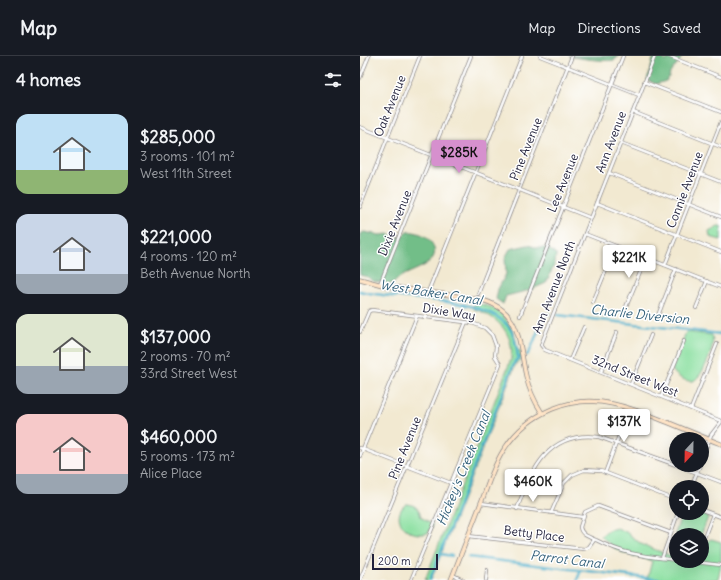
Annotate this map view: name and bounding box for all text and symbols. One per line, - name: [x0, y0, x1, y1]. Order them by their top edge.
- text: Map: [20, 16, 57, 40]
- text: Map: [528, 19, 555, 37]
- text: Directions: [577, 19, 641, 37]
- text: Saved: [663, 19, 701, 37]
- text: 4 homes: [16, 69, 81, 91]
- icon: filters: [322, 69, 344, 91]
- street label: Oak Avenue: [370, 73, 409, 139]
- street label: Ann Avenue: [592, 109, 629, 175]
- street label: Pine Avenue: [506, 115, 545, 182]
- text: $285,000: [140, 126, 215, 148]
- icon: home: [48, 130, 96, 178]
- pin: $285K: [431, 140, 487, 174]
- text: $285K: [440, 144, 478, 161]
- text: 3 rooms · 101 m²: [140, 148, 235, 165]
- street label: Connie Avenue: [663, 149, 706, 230]
- street label: Lee Avenue: [544, 151, 581, 214]
- text: West 11th Street: [140, 165, 232, 182]
- street label: Dixie Avenue: [375, 188, 414, 258]
- text: $221,000: [140, 226, 212, 248]
- icon: home: [48, 230, 96, 278]
- street label: Ann Avenue North: [529, 238, 578, 335]
- pin: $221K: [601, 245, 657, 279]
- text: 4 rooms · 120 m²: [140, 248, 237, 265]
- text: $221K: [612, 249, 646, 266]
- text: Beth Avenue North: [140, 265, 251, 282]
- water label: West Baker Canal: [379, 276, 485, 309]
- street label: Dixie Way: [422, 300, 477, 323]
- water label: Charlie Diversion: [590, 301, 691, 328]
- text: $137,000: [140, 326, 211, 348]
- icon: home: [48, 330, 96, 378]
- text: 2 rooms · 70 m²: [140, 348, 231, 365]
- street label: 32nd Street West: [590, 351, 680, 400]
- text: 33rd Street West: [140, 365, 237, 382]
- water label: Hickey's Creek Canal: [433, 406, 495, 528]
- pin: $137K: [596, 409, 652, 443]
- text: $137K: [607, 413, 641, 430]
- street label: Pine Avenue: [385, 414, 424, 481]
- text: $460,000: [140, 426, 217, 448]
- icon: home: [48, 430, 96, 478]
- north arrow: [669, 432, 709, 472]
- map controls: [669, 432, 709, 568]
- text: 5 rooms · 173 m²: [140, 448, 235, 465]
- text: Alice Place: [140, 465, 202, 482]
- pin: $460K: [505, 469, 561, 503]
- text: $460K: [514, 473, 552, 490]
- button: locate: [669, 480, 709, 520]
- street label: Betty Place: [503, 522, 565, 545]
- button: layers: [669, 528, 709, 568]
- water label: Parrot Canal: [529, 547, 607, 573]
- scale bar: [372, 552, 438, 571]
- text: 200 m: [378, 554, 411, 568]

